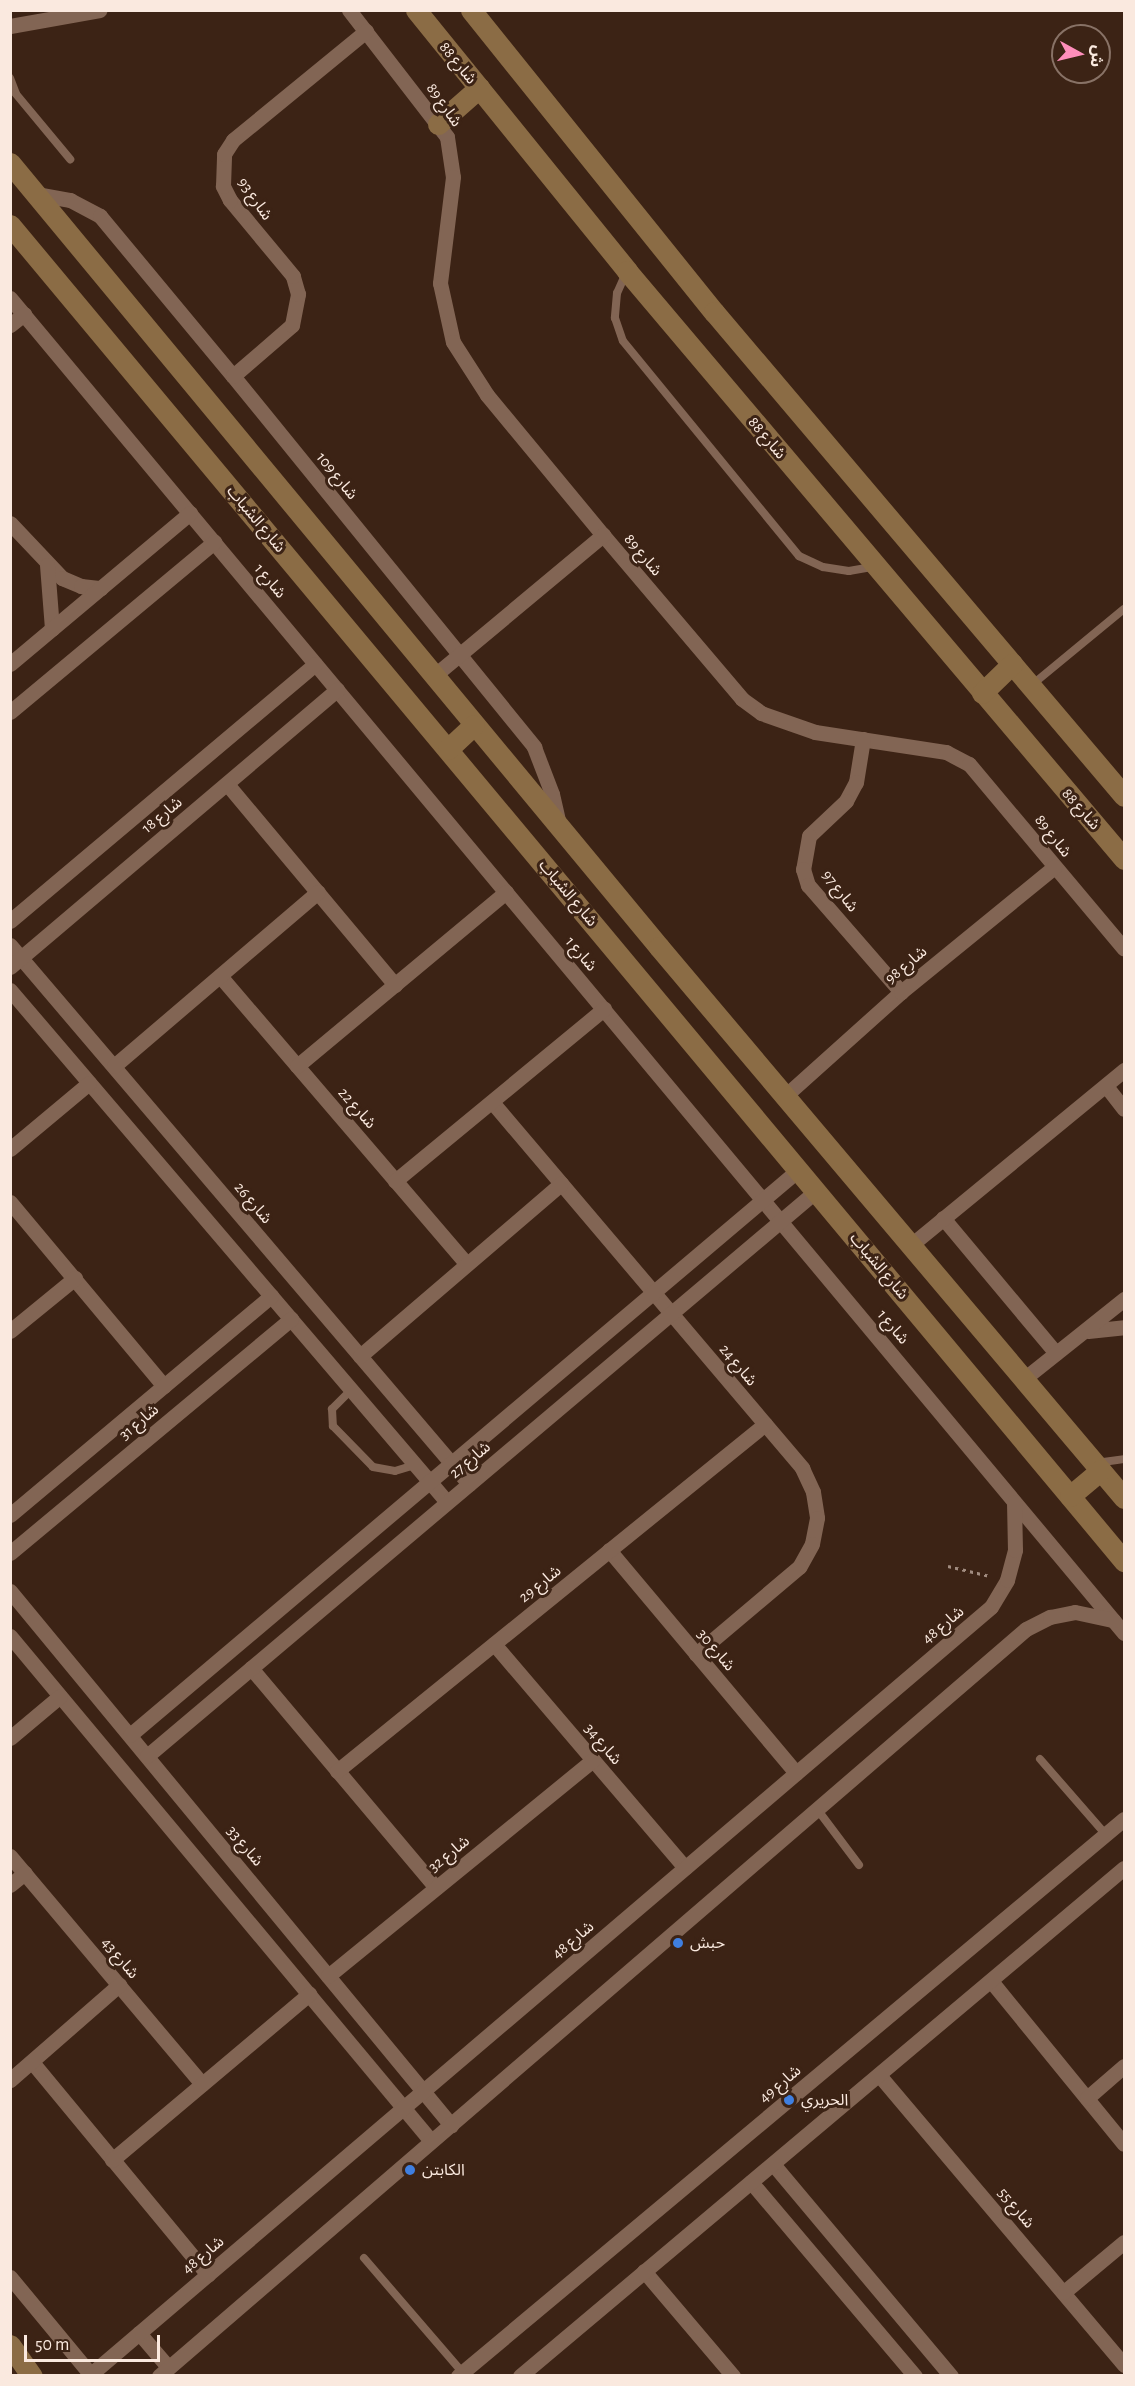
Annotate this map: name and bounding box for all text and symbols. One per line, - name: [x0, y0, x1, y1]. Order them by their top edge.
- north arrow: [1051, 24, 1111, 84]
- street label: شارع 88: [435, 38, 481, 88]
- text: ش: [1087, 44, 1106, 68]
- street label: شارع 89: [422, 79, 466, 131]
- street label: شارع 93: [233, 174, 277, 224]
- street label: شارع 88: [744, 413, 790, 463]
- street label: شارع 109: [312, 448, 362, 504]
- street label: شارع الشباب: [222, 482, 290, 556]
- street label: شارع 89: [620, 530, 666, 580]
- street label: شارع 1: [250, 560, 290, 602]
- street label: شارع 88: [1058, 784, 1104, 834]
- street label: شارع 18: [138, 793, 186, 837]
- street label: شارع 89: [1030, 811, 1076, 861]
- street label: شارع الشباب: [534, 856, 602, 930]
- street label: شارع 97: [818, 866, 862, 916]
- street label: شارع 1: [561, 933, 601, 975]
- street label: شارع 98: [881, 942, 931, 988]
- street label: شارع 22: [334, 1083, 380, 1133]
- street label: شارع 26: [230, 1178, 276, 1228]
- street label: شارع الشباب: [845, 1229, 913, 1303]
- street label: شارع 1: [873, 1306, 913, 1348]
- street label: شارع 24: [715, 1340, 761, 1390]
- street label: شارع 31: [115, 1400, 163, 1444]
- street label: شارع 27: [446, 1437, 494, 1483]
- street label: شارع 29: [515, 1561, 565, 1607]
- street label: شارع 48: [918, 1602, 968, 1648]
- street label: شارع 30: [693, 1625, 739, 1675]
- street label: شارع 34: [580, 1719, 626, 1769]
- street label: شارع 33: [223, 1822, 267, 1870]
- street label: شارع 32: [424, 1832, 474, 1876]
- street label: شارع 48: [548, 1917, 598, 1963]
- street label: شارع 43: [97, 1933, 143, 1983]
- place label: حبش: [690, 1933, 725, 1953]
- marker: حبش: [671, 1936, 685, 1950]
- street label: شارع 49: [755, 2061, 805, 2107]
- place label: الحريري: [801, 2090, 848, 2110]
- marker: الحريري: [782, 2093, 796, 2107]
- place label: الكابتن: [422, 2160, 465, 2180]
- marker: الكابتن: [403, 2163, 417, 2177]
- street label: شارع 55: [993, 2184, 1039, 2232]
- street label: شارع 48: [178, 2232, 228, 2278]
- scale bar: [27, 2323, 164, 2361]
- text: 50 m: [35, 2336, 69, 2354]

